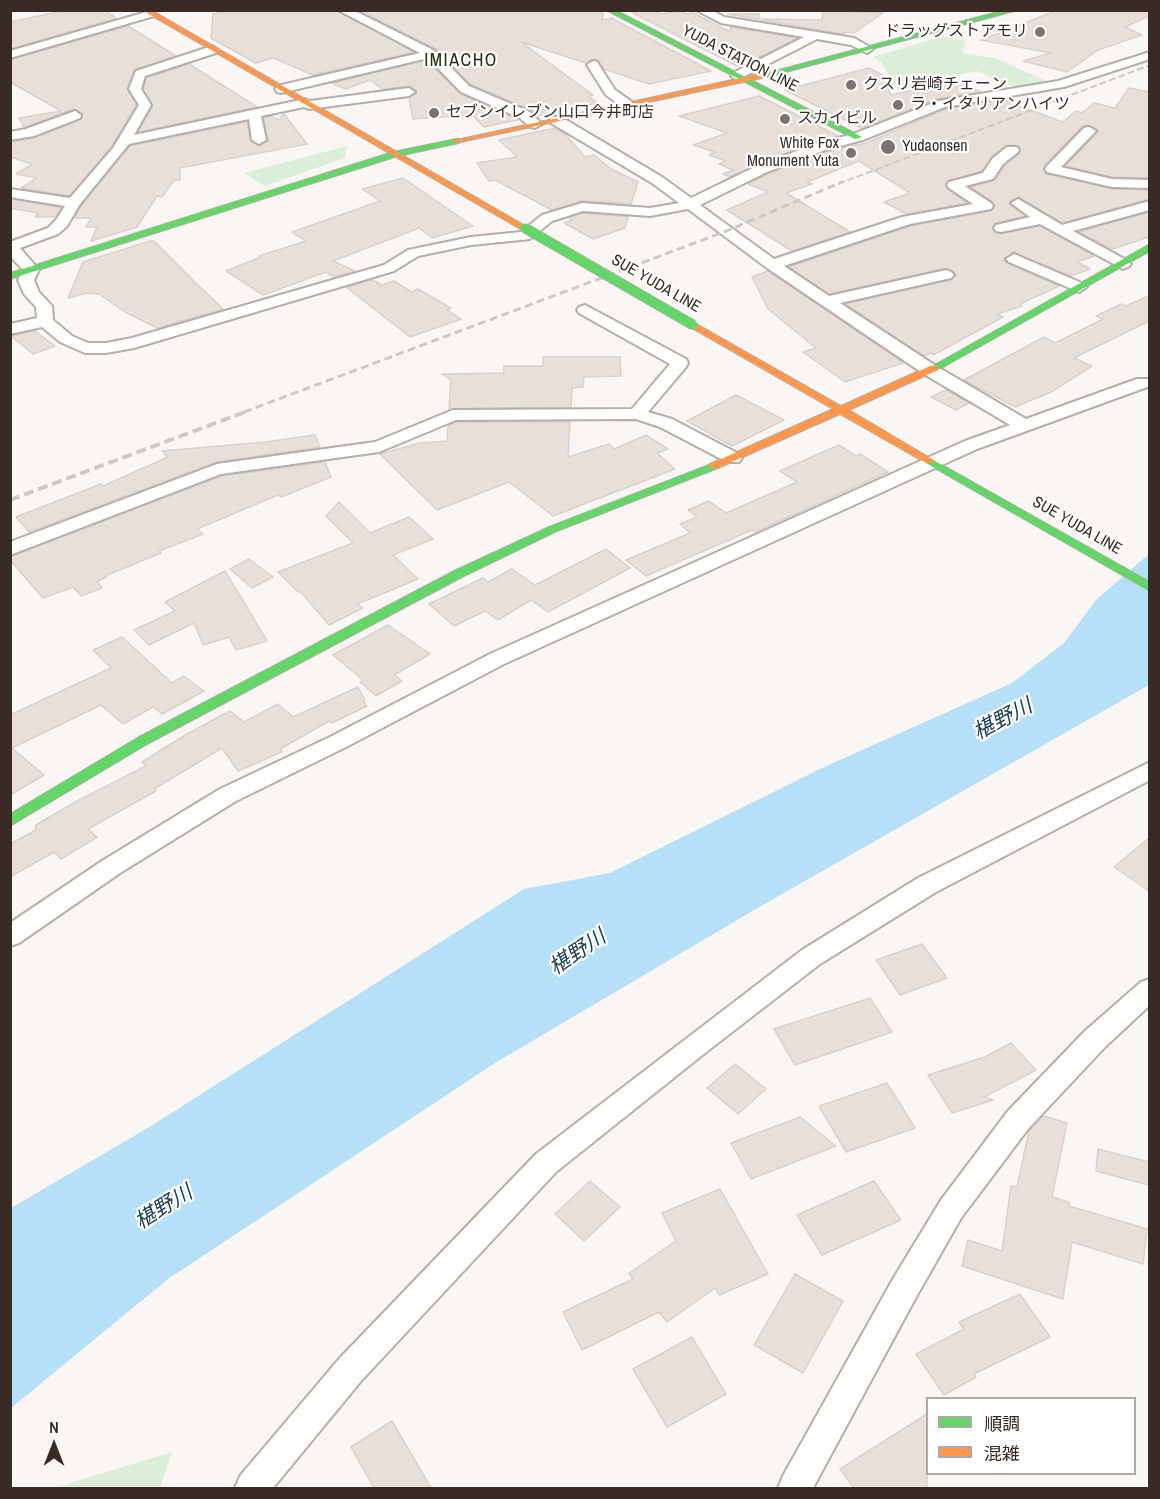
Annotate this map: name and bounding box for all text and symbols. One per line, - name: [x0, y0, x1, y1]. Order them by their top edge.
- street label: YUDA STATION LINE: [679, 21, 801, 97]
- place label: ドラッグストアモリ: [884, 22, 1028, 42]
- marker: ドラッグストアモリ: [1033, 25, 1047, 39]
- district label: IMIACHO: [424, 50, 498, 72]
- place label: クスリ岩崎チェーン: [863, 75, 1007, 95]
- marker: クスリ岩崎チェーン: [844, 78, 858, 92]
- place label: ラ・イタリアンハイツ: [910, 95, 1070, 115]
- marker: ラ・イタリアンハイツ: [891, 98, 905, 112]
- place label: セブンイレブン山口今井町店: [446, 103, 654, 123]
- marker: セブンイレブン山口今井町店: [427, 106, 441, 120]
- place label: スカイビル: [797, 109, 877, 129]
- marker: スカイビル: [778, 112, 792, 126]
- place label: White Fox Monument Yuta: [747, 134, 839, 172]
- place label: Yudaonsen: [902, 137, 968, 157]
- marker: Yudaonsen: [879, 138, 897, 156]
- marker: White Fox Monument Yuta: [844, 146, 858, 160]
- street label: SUE YUDA LINE: [608, 251, 704, 317]
- street label: SUE YUDA LINE: [1029, 493, 1125, 559]
- water label: 椹野川: [969, 694, 1037, 746]
- water label: 椹野川: [545, 925, 611, 981]
- water label: 椹野川: [131, 1181, 197, 1235]
- legend: [926, 1397, 1136, 1475]
- text: 順調: [984, 1411, 1020, 1436]
- north arrow: [24, 1415, 84, 1475]
- text: N: [49, 1416, 59, 1438]
- text: 混雑: [984, 1441, 1020, 1466]

